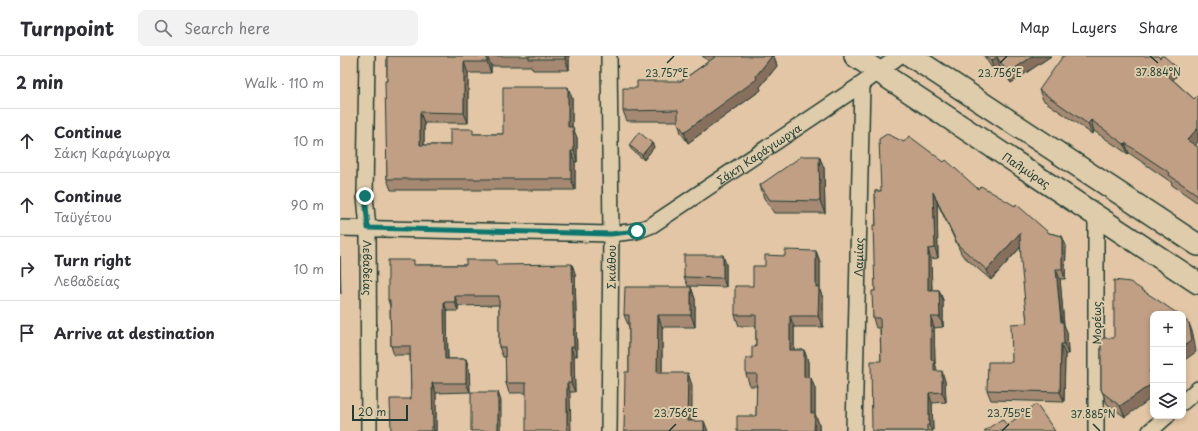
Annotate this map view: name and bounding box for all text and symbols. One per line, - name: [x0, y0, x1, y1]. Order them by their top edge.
- search box: [138, 10, 418, 46]
- text: Turnpoint: [20, 14, 114, 42]
- text: Search here: [184, 16, 270, 39]
- icon: search: [152, 17, 174, 39]
- text: Map: [1020, 17, 1050, 38]
- text: Layers: [1072, 17, 1117, 38]
- text: Share: [1139, 17, 1178, 38]
- text: 37.884°N: [1135, 64, 1181, 79]
- text: 23.757°E: [645, 65, 689, 80]
- text: 23.756°E: [978, 65, 1022, 80]
- text: 2 min: [16, 69, 63, 95]
- text: Walk · 110 m: [245, 73, 324, 92]
- street label: Σάκη Καράγιωργα: [713, 119, 804, 188]
- text: Continue: [54, 120, 122, 143]
- icon: ahead: [16, 130, 38, 152]
- text: 10 m: [294, 131, 324, 150]
- text: Σάκη Καράγιωργα: [54, 143, 171, 162]
- street label: Παλμύρας: [999, 147, 1055, 192]
- text: Continue: [54, 184, 122, 207]
- route end: [356, 187, 374, 205]
- icon: ahead: [16, 194, 38, 216]
- text: 90 m: [291, 195, 324, 214]
- text: Ταϋγέτου: [54, 207, 112, 226]
- route start: [628, 222, 646, 240]
- street label: Λαμίας: [849, 237, 867, 277]
- street label: Λεβαδείας: [360, 240, 377, 296]
- street label: Σκιάθου: [602, 245, 619, 289]
- text: Turn right: [54, 248, 131, 271]
- icon: right: [16, 258, 38, 280]
- text: 10 m: [294, 259, 324, 278]
- text: Λεβαδείας: [54, 271, 120, 290]
- street label: Μορέως: [1088, 301, 1105, 345]
- map controls: [1150, 311, 1186, 419]
- button: +: [1150, 311, 1186, 347]
- text: Arrive at destination: [54, 321, 215, 344]
- icon: arrive: [16, 322, 38, 344]
- button: −: [1150, 347, 1186, 383]
- button: layers: [1150, 383, 1186, 419]
- scale bar: [352, 403, 408, 422]
- text: 20 m: [358, 403, 386, 420]
- text: 23.756°E: [654, 405, 698, 420]
- text: 23.755°E: [987, 405, 1031, 420]
- text: 37.885°N: [1070, 406, 1116, 421]

